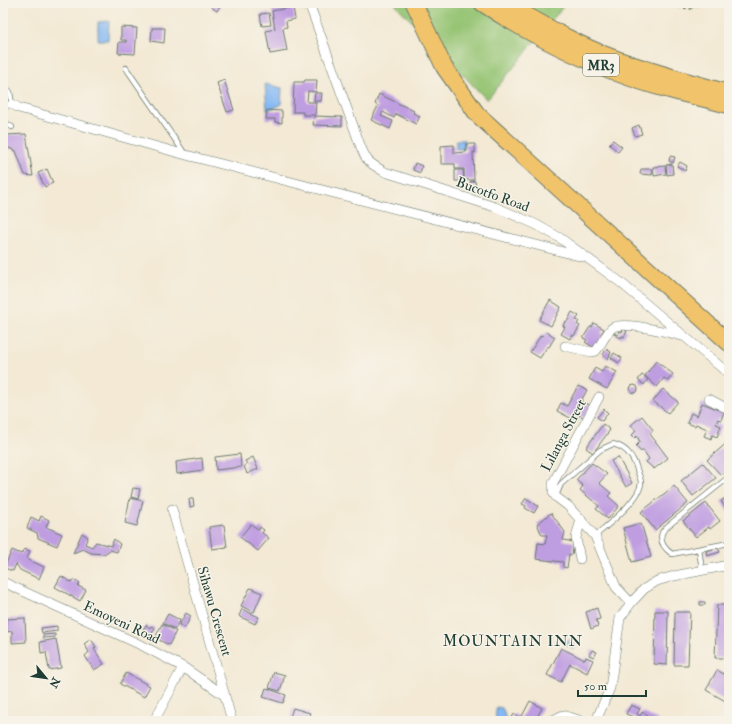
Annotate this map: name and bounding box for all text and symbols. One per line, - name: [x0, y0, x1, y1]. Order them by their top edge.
- road number: MR3: [583, 54, 619, 76]
- street label: Bucotfo Road: [454, 173, 532, 216]
- street label: Lilanga Street: [537, 396, 590, 474]
- street label: Sihawu Crescent: [194, 564, 236, 658]
- street label: Emoyeni Road: [80, 597, 163, 649]
- district label: MOUNTAIN INN: [443, 632, 583, 651]
- north arrow: [26, 658, 66, 698]
- scale bar: [578, 672, 646, 698]
- text: N: [46, 674, 63, 691]
- text: 50 m: [584, 679, 608, 694]

